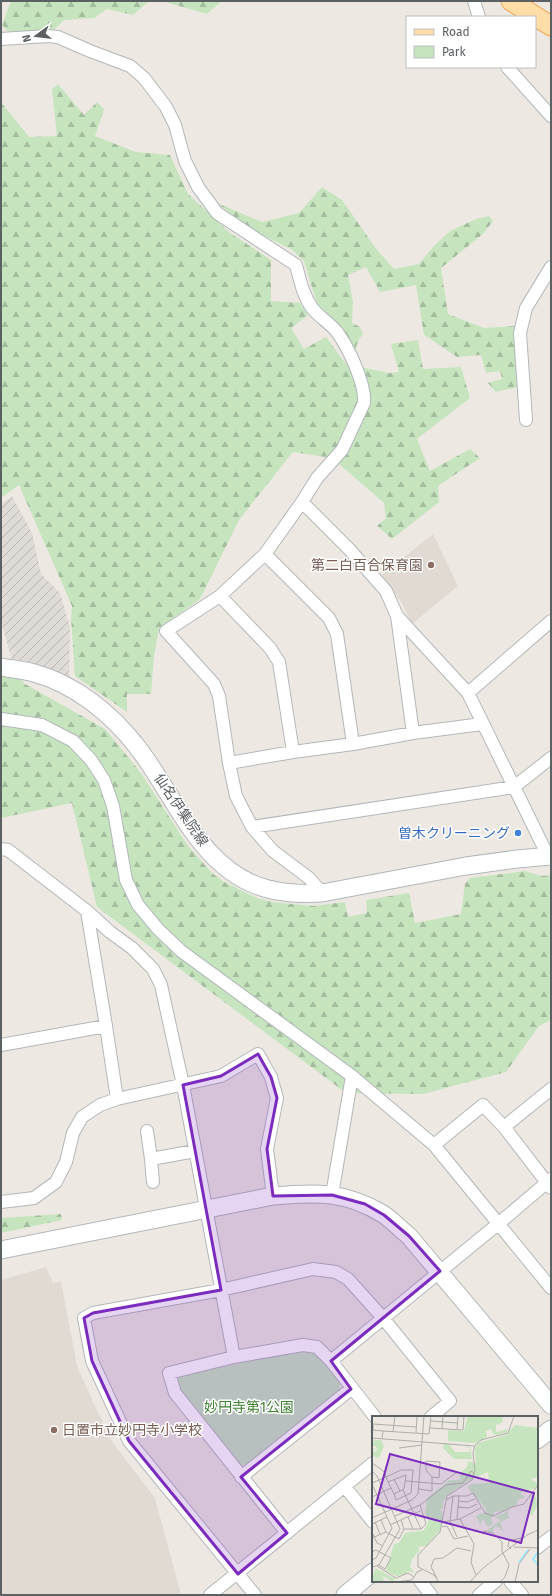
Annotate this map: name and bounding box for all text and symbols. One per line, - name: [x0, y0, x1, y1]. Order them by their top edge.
- north arrow: [16, 16, 56, 56]
- legend: [406, 16, 536, 68]
- text: Road: [442, 25, 470, 39]
- text: N: [20, 33, 34, 44]
- text: Park: [442, 45, 466, 59]
- place label: 第二白百合保育園: [311, 557, 423, 574]
- marker: 第二白百合保育園: [426, 560, 436, 570]
- street label: 仙名伊集院線: [150, 770, 212, 850]
- place label: 曽木クリーニング: [398, 825, 510, 842]
- marker: 曽木クリーニング: [513, 828, 523, 838]
- park label: 妙円寺第1公園: [204, 1399, 294, 1416]
- inset map: [372, 1416, 538, 1582]
- place label: 日置市立妙円寺小学校: [62, 1422, 202, 1439]
- marker: 日置市立妙円寺小学校: [49, 1425, 59, 1435]

